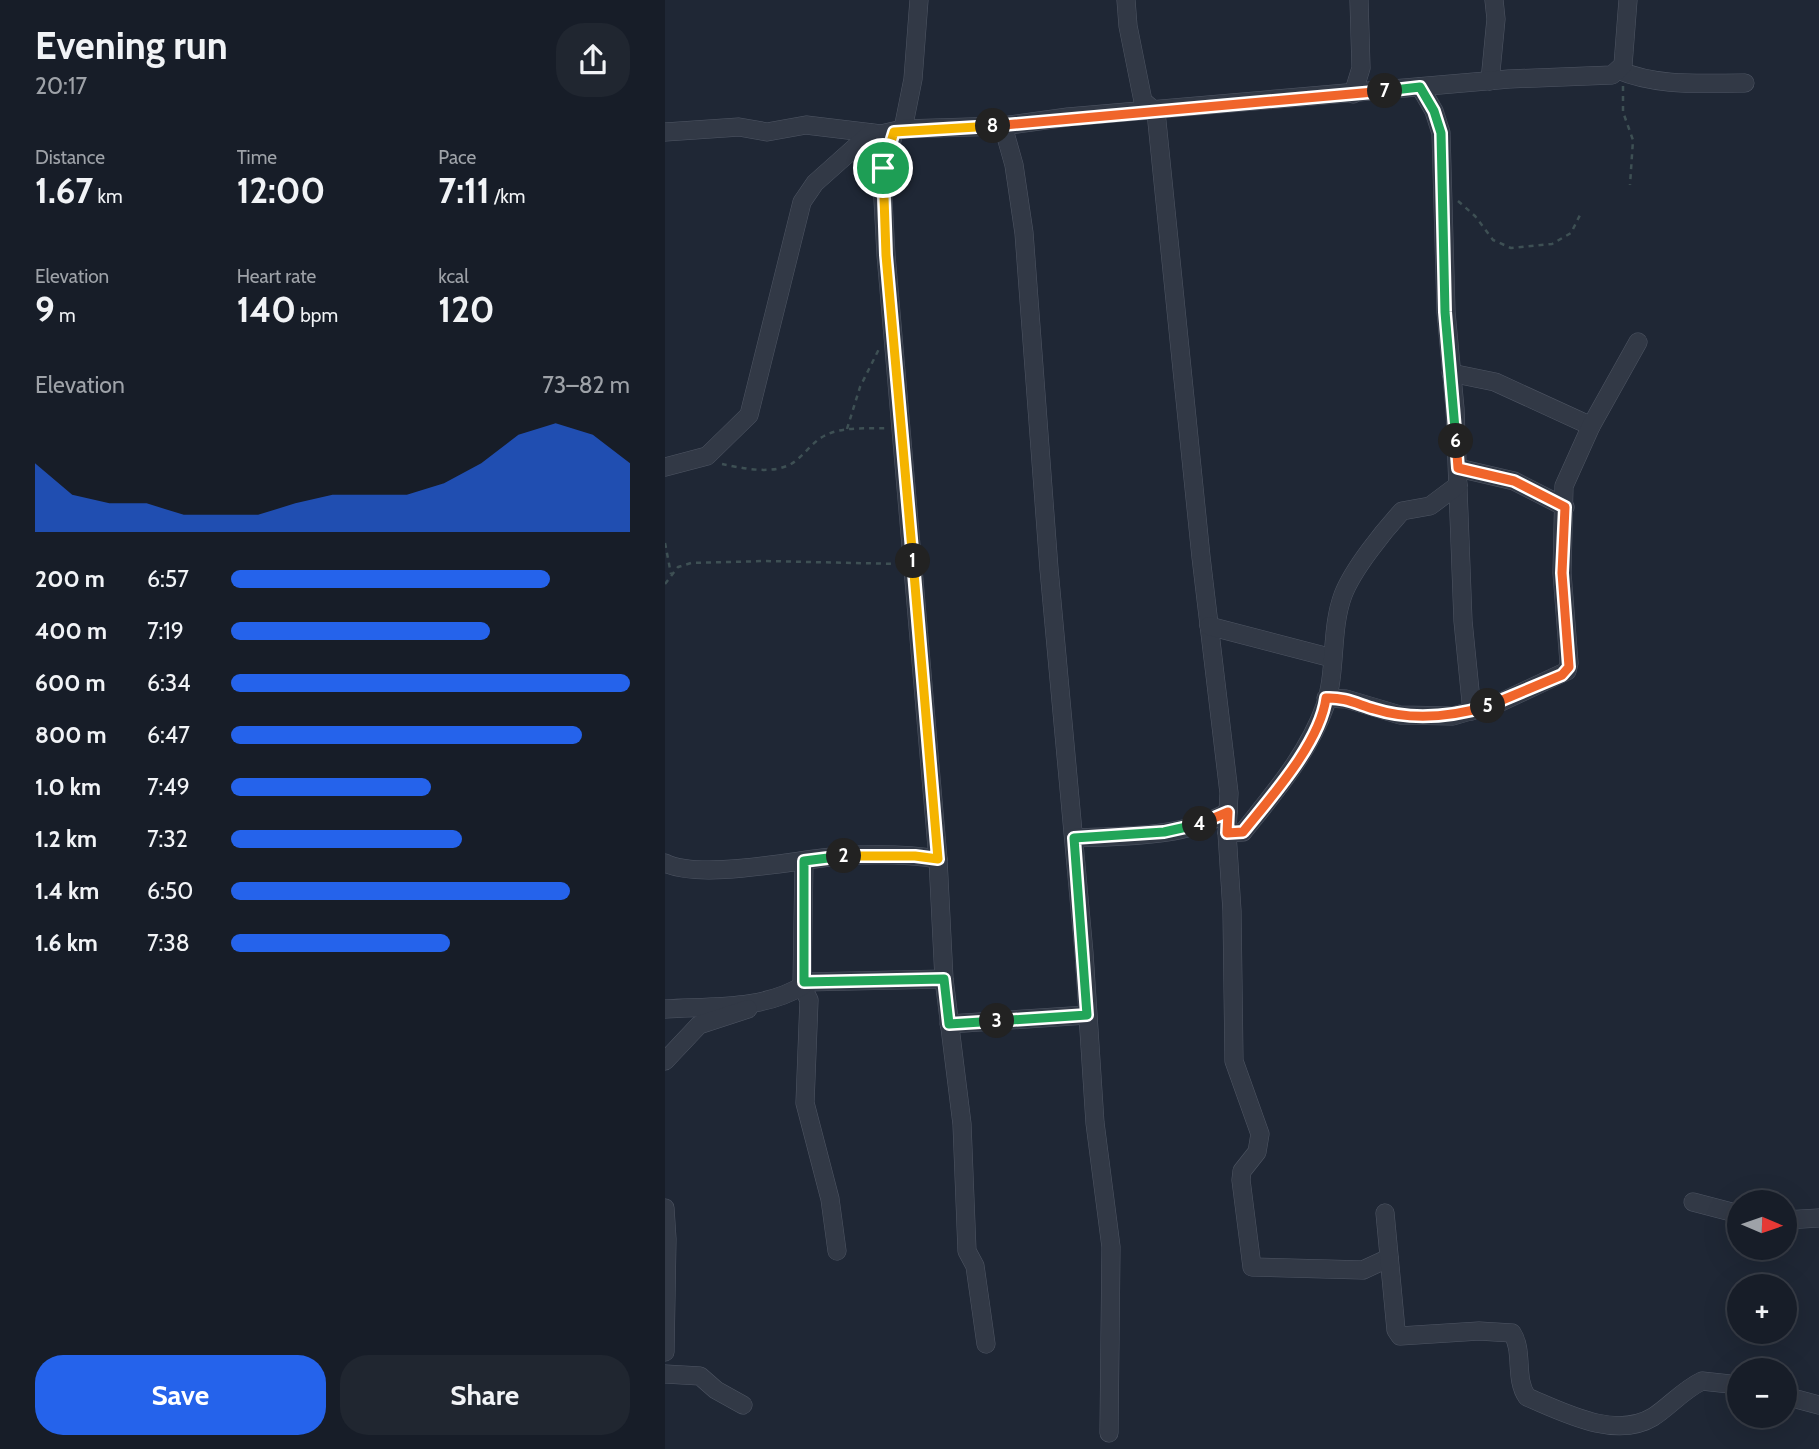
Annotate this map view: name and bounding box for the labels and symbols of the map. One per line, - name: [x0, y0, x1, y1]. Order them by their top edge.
- pin: 7: [1367, 74, 1403, 108]
- pin: 8: [975, 108, 1011, 144]
- pin: [853, 138, 913, 198]
- pin: 6: [1439, 424, 1473, 458]
- pin: 1: [895, 544, 931, 578]
- pin: 5: [1471, 688, 1505, 724]
- pin: 4: [1183, 806, 1217, 842]
- pin: 2: [827, 838, 861, 874]
- pin: 3: [979, 1004, 1015, 1038]
- north arrow: [1727, 1190, 1797, 1260]

